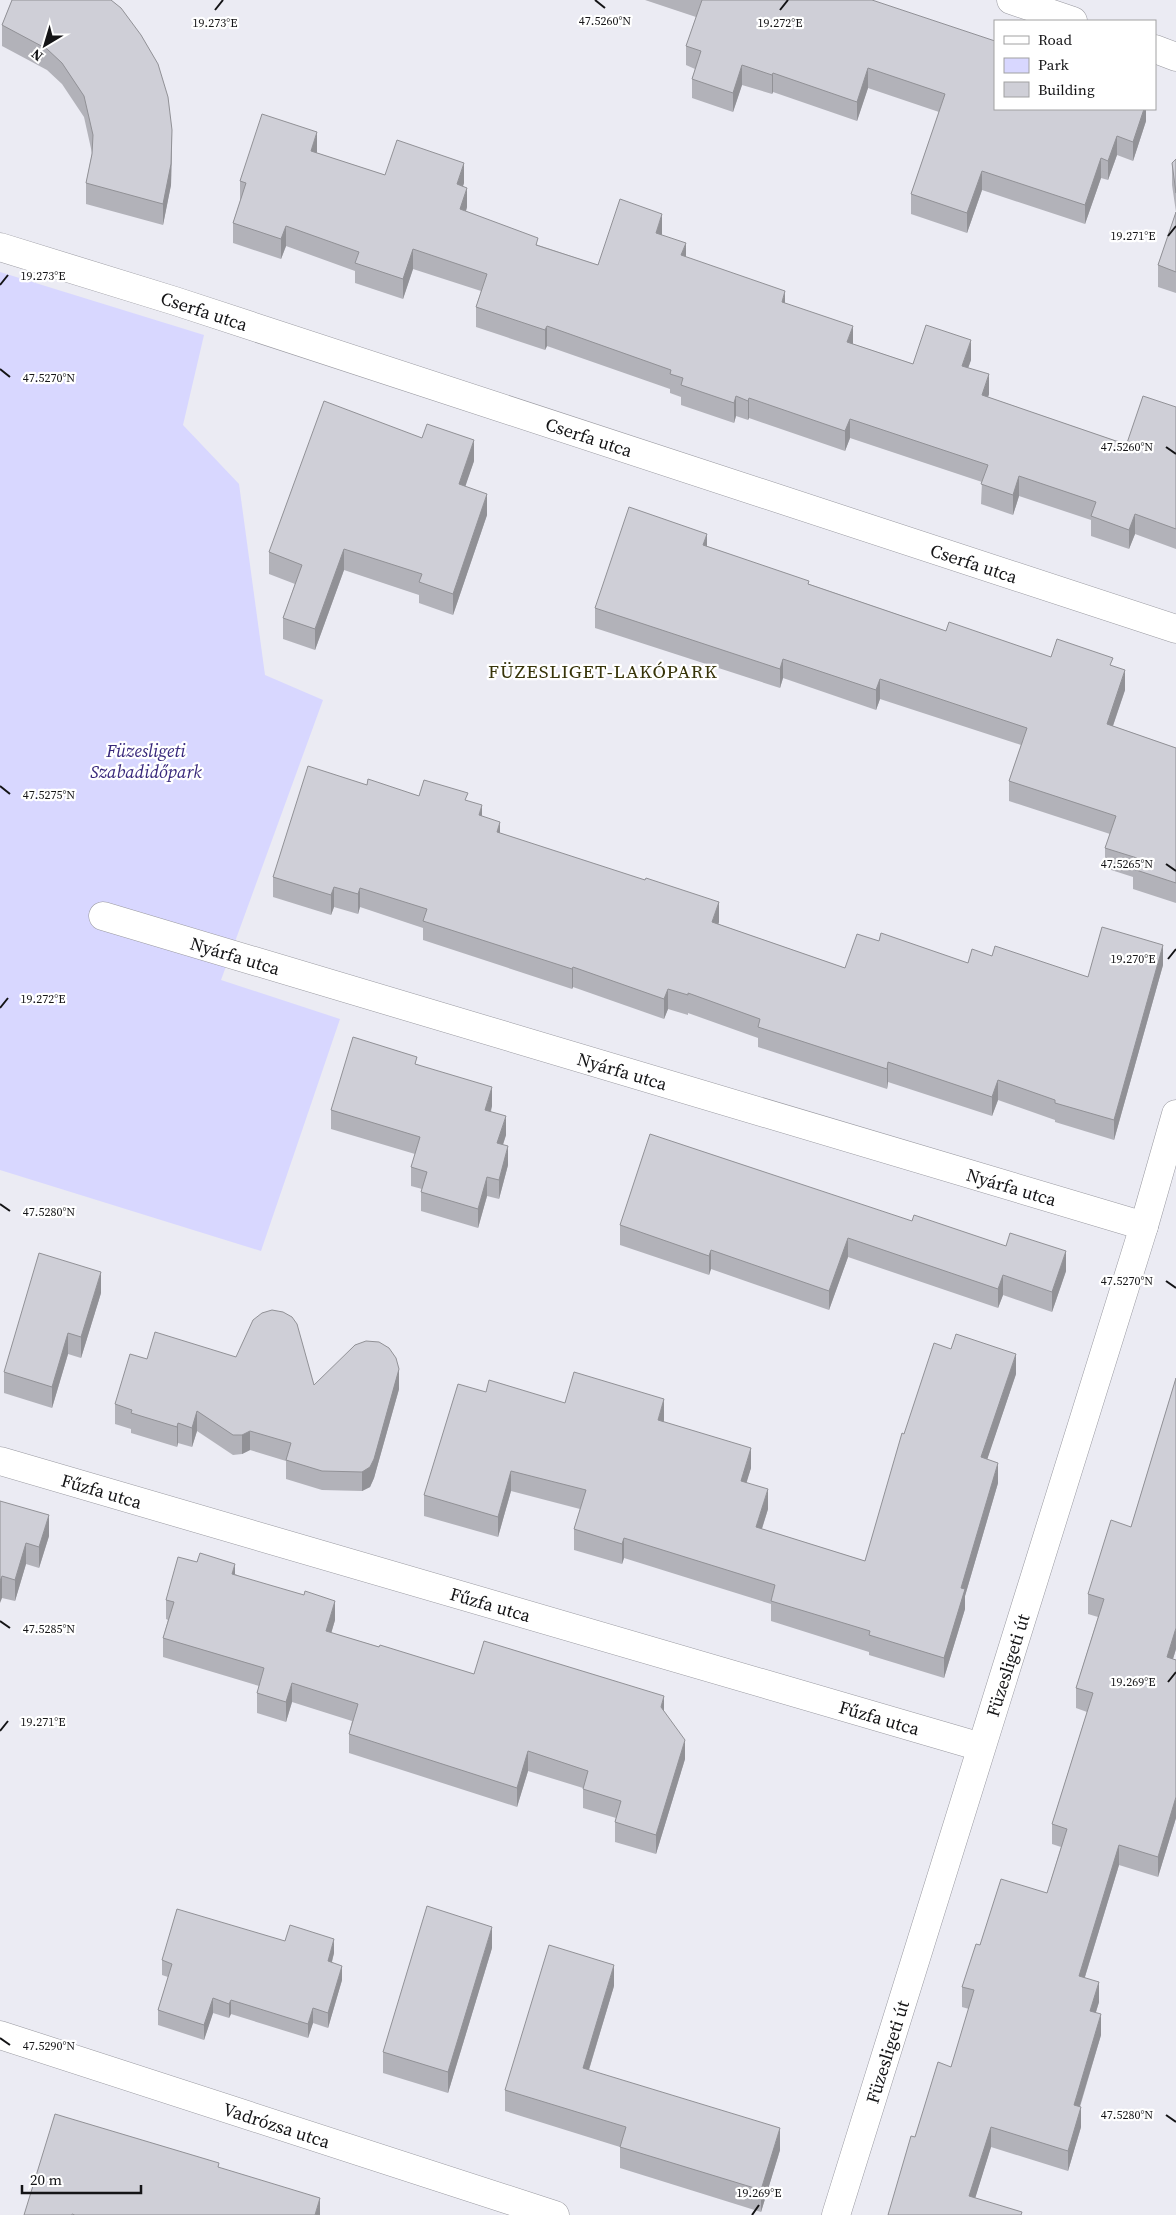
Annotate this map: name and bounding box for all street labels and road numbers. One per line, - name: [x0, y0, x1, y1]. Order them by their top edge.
- street label: Cserfa utca: [158, 285, 252, 337]
- street label: Cserfa utca: [543, 411, 637, 463]
- street label: Cserfa utca: [927, 537, 1022, 589]
- street label: Nyárfa utca: [187, 930, 284, 981]
- street label: Nyárfa utca: [575, 1045, 671, 1096]
- street label: Nyárfa utca: [964, 1161, 1060, 1212]
- street label: Fűzfa utca: [58, 1467, 146, 1514]
- street label: Fűzfa utca: [447, 1580, 535, 1628]
- street label: Füzesligeti út: [980, 1610, 1035, 1720]
- street label: Fűzfa utca: [836, 1694, 923, 1741]
- street label: Füzesligeti út: [859, 1997, 915, 2106]
- street label: Vadrózsa utca: [220, 2096, 334, 2154]

